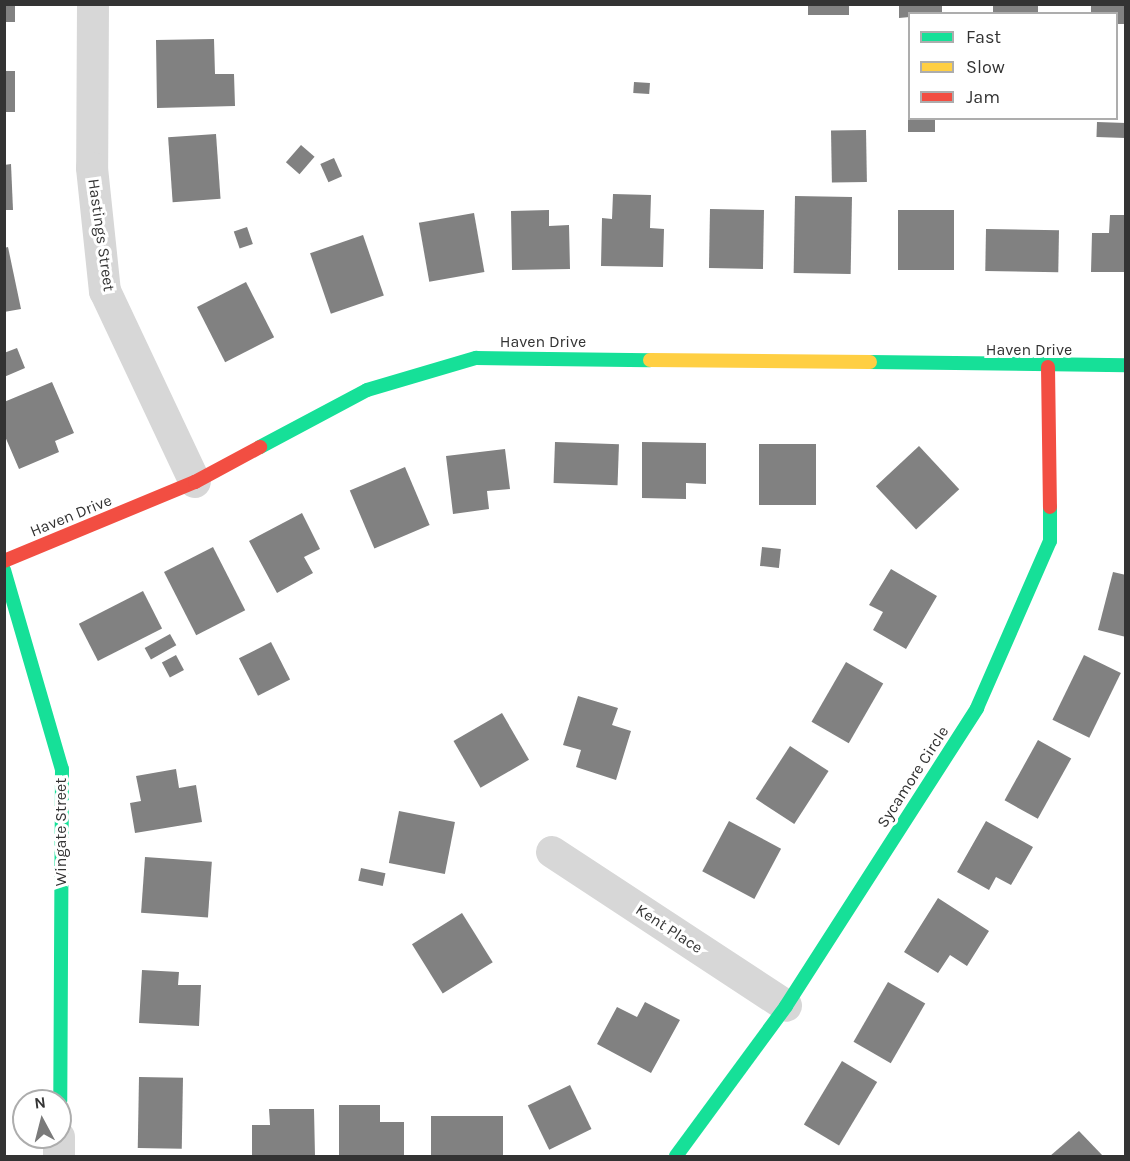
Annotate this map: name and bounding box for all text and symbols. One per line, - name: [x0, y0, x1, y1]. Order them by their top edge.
- legend: [908, 12, 1118, 120]
- text: Fast: [966, 26, 1001, 48]
- text: Slow: [966, 56, 1005, 78]
- text: Jam: [966, 86, 1000, 108]
- street label: Hastings Street: [84, 177, 118, 293]
- street label: Haven Drive: [500, 332, 586, 352]
- street label: Haven Drive: [986, 340, 1072, 360]
- street label: Haven Drive: [27, 491, 115, 541]
- street label: Sycamore Circle: [873, 723, 953, 831]
- street label: Wingate Street: [51, 778, 71, 886]
- street label: Kent Place: [632, 900, 706, 958]
- north arrow: [12, 1089, 72, 1149]
- text: N: [33, 1092, 47, 1113]

